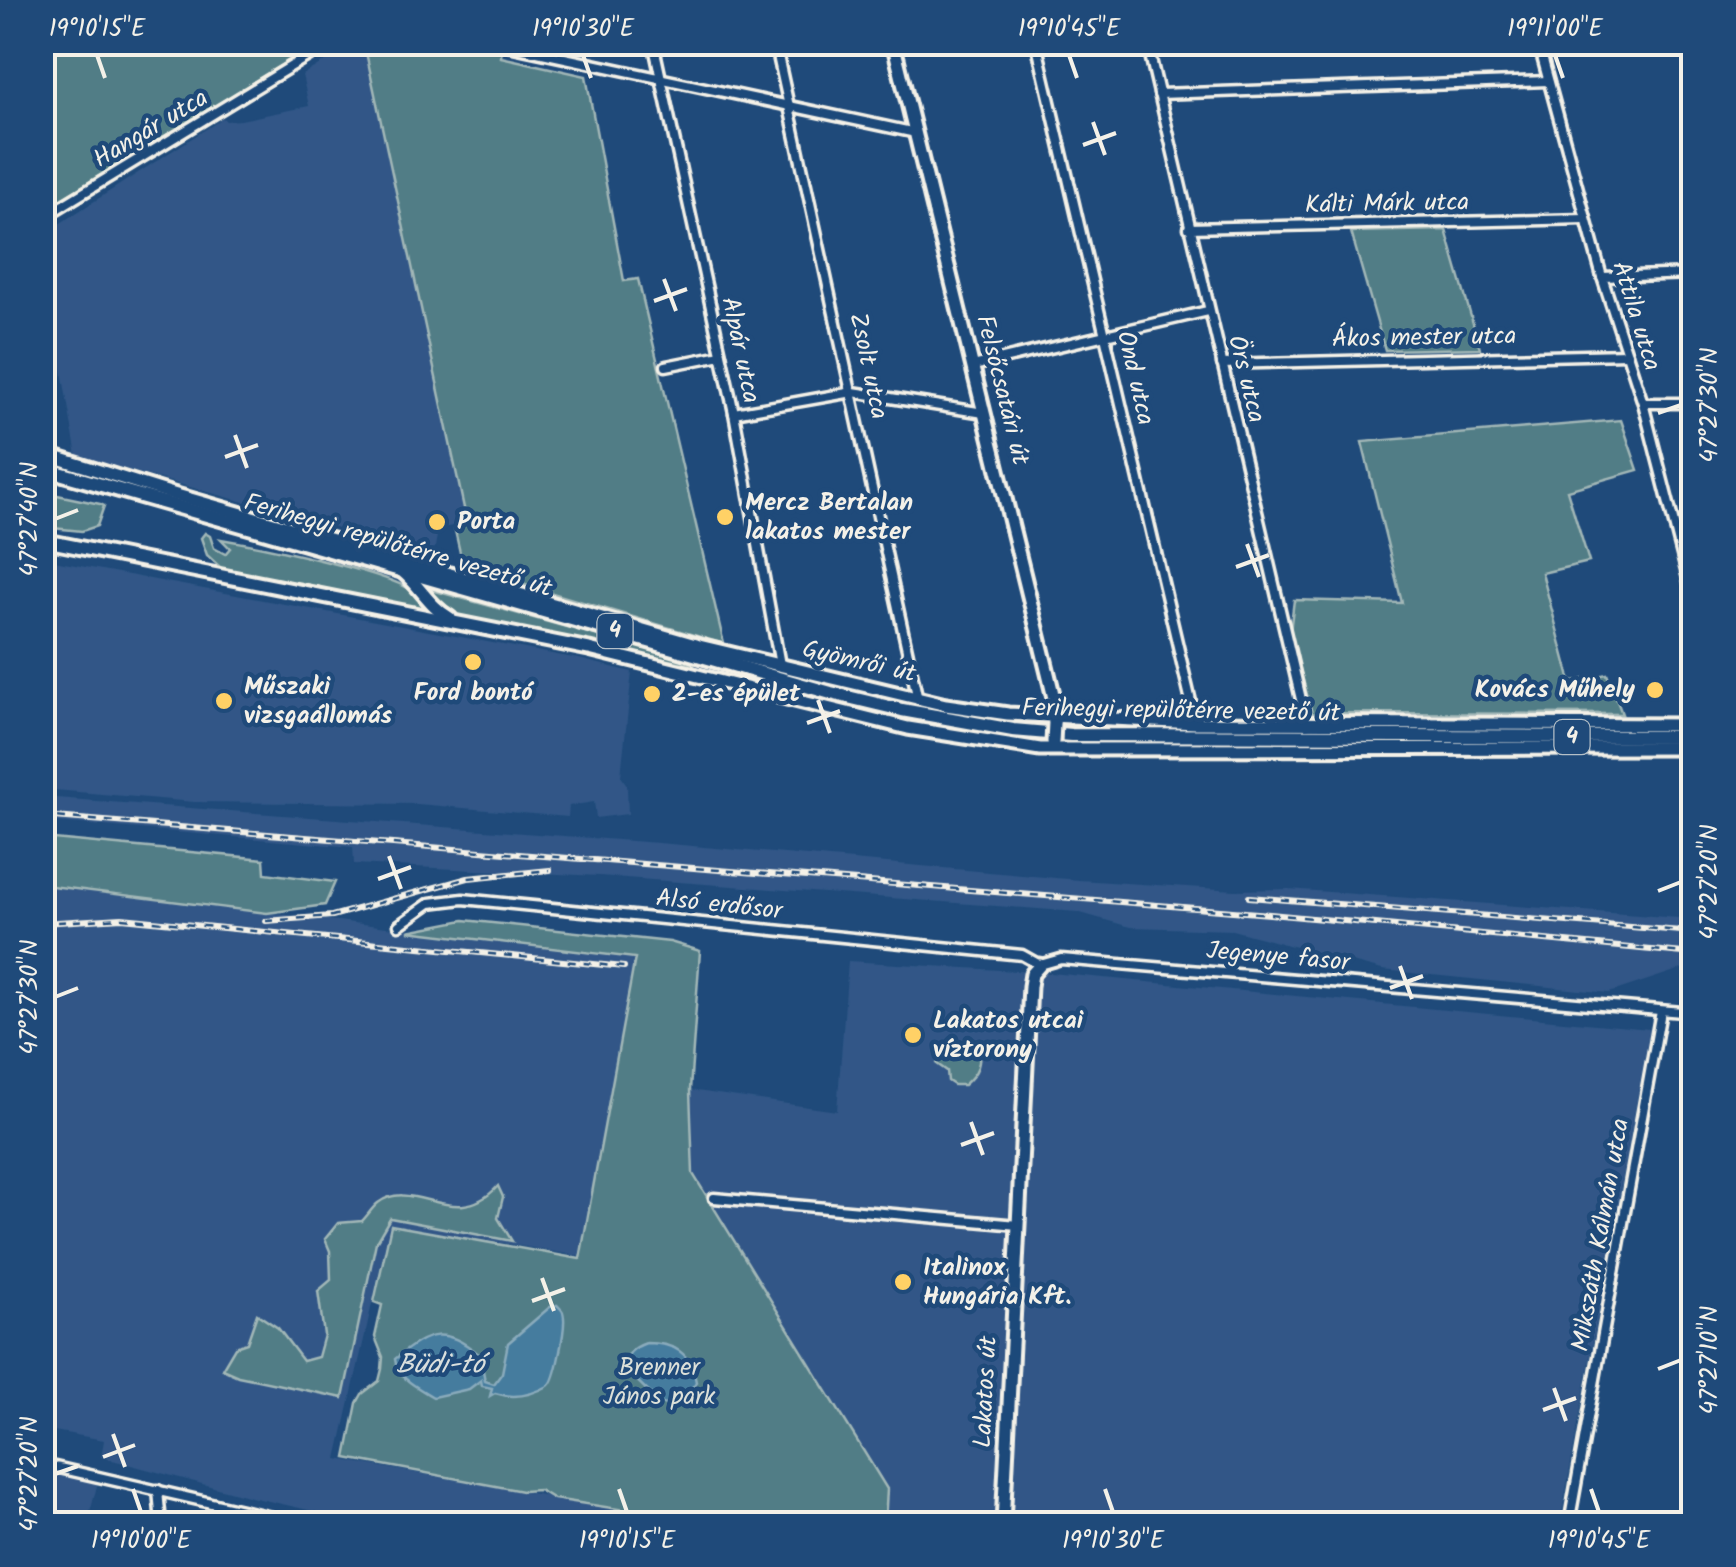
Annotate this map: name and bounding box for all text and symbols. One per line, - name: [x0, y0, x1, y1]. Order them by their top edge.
- text: 19°10'15"E: [49, 9, 147, 49]
- text: 19°10'30"E: [532, 9, 635, 49]
- text: 19°10'45"E: [1018, 9, 1122, 49]
- text: 19°11'00"E: [1507, 9, 1604, 49]
- street label: Hangár utca: [86, 79, 216, 179]
- street label: Kálti Márk utca: [1304, 183, 1470, 225]
- street label: Attila utca: [1600, 256, 1672, 376]
- street label: Alpár utca: [709, 293, 771, 407]
- street label: Zsolt utca: [837, 309, 899, 423]
- street label: Felsőcsatári út: [964, 311, 1040, 470]
- street label: Ákos mester utca: [1331, 316, 1517, 360]
- street label: Ond utca: [1105, 327, 1165, 429]
- street label: Örs utca: [1216, 331, 1276, 427]
- text: 47°27'30"N: [1690, 347, 1730, 463]
- text: 47°27'40"N: [10, 461, 50, 576]
- street label: Ferihegyi repülőtérre vezető út: [239, 483, 557, 609]
- place label: Mercz Bertalan lakatos mester: [745, 483, 913, 552]
- place label: Porta: [457, 502, 515, 542]
- marker: Mercz Bertalan lakatos mester: [714, 506, 736, 528]
- marker: Porta: [426, 511, 448, 533]
- road number: 4: [598, 614, 632, 648]
- street label: Gyömrői út: [798, 630, 920, 695]
- marker: Ford bontó: [462, 651, 484, 673]
- place label: Műszaki vizsgaállomás: [244, 667, 393, 736]
- place label: Kovács Műhely: [1475, 670, 1635, 710]
- place label: Ford bontó: [413, 673, 534, 713]
- place label: 2-es épület: [672, 674, 801, 714]
- marker: Kovács Műhely: [1644, 679, 1666, 701]
- marker: 2-es épület: [641, 683, 663, 705]
- street label: Ferihegyi repülőtérre vezető út: [1021, 688, 1341, 734]
- marker: Műszaki vizsgaállomás: [213, 690, 235, 712]
- road number: 4: [1554, 720, 1590, 754]
- text: 47°27'20"N: [1690, 824, 1730, 940]
- street label: Alsó erdősor: [654, 878, 786, 932]
- street label: Jegenye fasor: [1205, 931, 1353, 983]
- text: 47°27'30"N: [10, 939, 50, 1055]
- place label: Lakatos utcai víztorony: [933, 1001, 1084, 1070]
- marker: Lakatos utcai víztorony: [902, 1024, 924, 1046]
- street label: Mikszáth Kálmán utca: [1561, 1115, 1641, 1355]
- place label: Italinox Hungária Kft.: [923, 1248, 1071, 1317]
- marker: Italinox Hungária Kft.: [892, 1271, 914, 1293]
- text: 47°27'10"N: [1690, 1305, 1730, 1415]
- street label: Lakatos út: [963, 1335, 1009, 1449]
- water label: Büdi-tó: [396, 1343, 490, 1388]
- park label: Brenner János park: [603, 1348, 716, 1417]
- text: 47°27'20"N: [10, 1416, 50, 1532]
- text: 19°10'00"E: [91, 1521, 193, 1561]
- text: 19°10'15"E: [579, 1521, 677, 1561]
- text: 19°10'30"E: [1062, 1521, 1165, 1561]
- text: 19°10'45"E: [1548, 1521, 1652, 1561]

